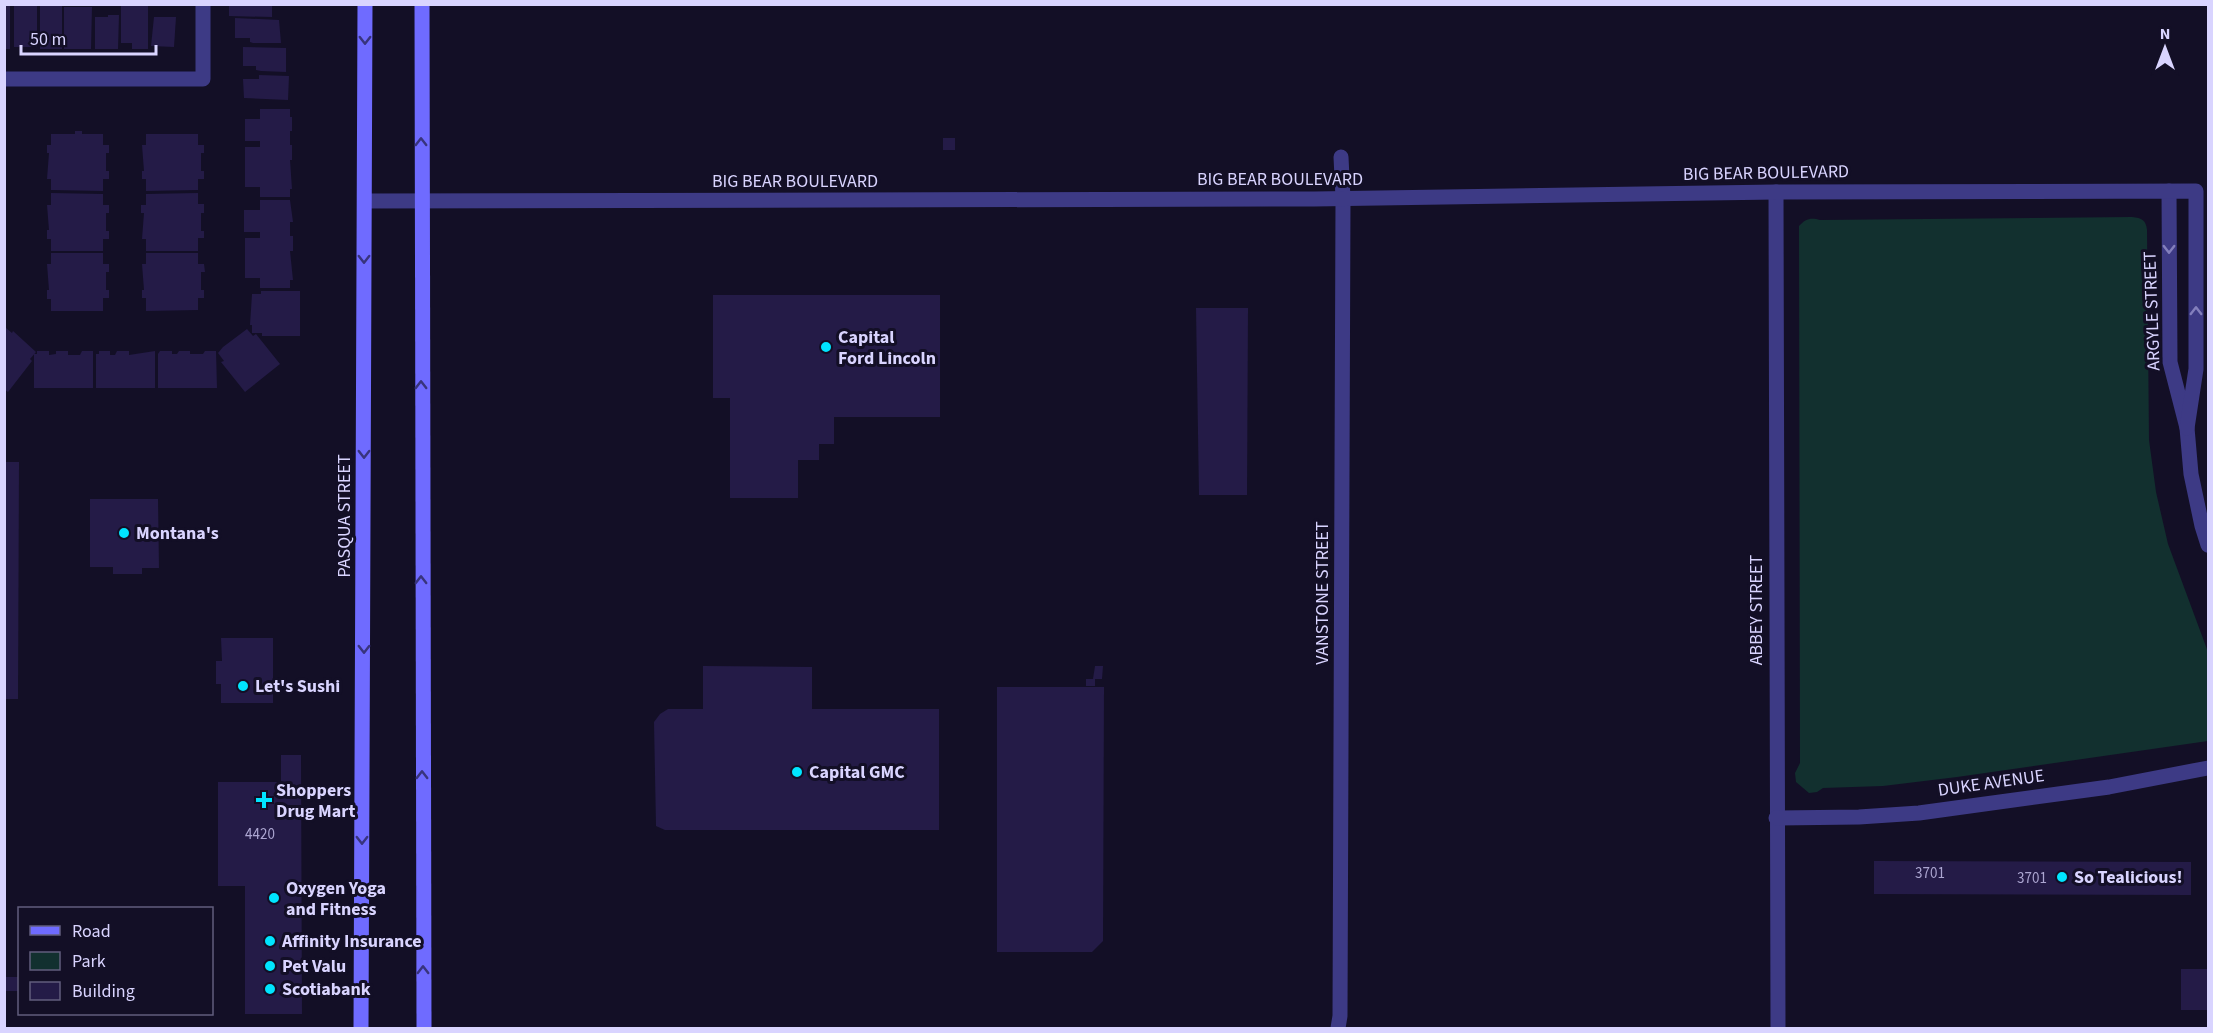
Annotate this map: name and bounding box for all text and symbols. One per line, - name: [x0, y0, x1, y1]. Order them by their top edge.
- scale bar: [21, 18, 156, 56]
- north arrow: [2135, 18, 2195, 78]
- text: N: [2160, 23, 2170, 45]
- text: 50 m: [30, 27, 66, 52]
- one-way arrow: [359, 35, 371, 44]
- one-way arrow: [415, 138, 427, 147]
- street label: BIG BEAR BOULEVARD: [1683, 159, 1849, 187]
- street label: BIG BEAR BOULEVARD: [1197, 167, 1363, 192]
- street label: BIG BEAR BOULEVARD: [712, 169, 878, 194]
- one-way arrow: [2163, 245, 2175, 254]
- street label: ARGYLE STREET: [2137, 251, 2167, 371]
- one-way arrow: [358, 255, 370, 264]
- one-way arrow: [2190, 306, 2202, 315]
- place label: Capital Ford Lincoln: [838, 325, 936, 371]
- marker: Capital Ford Lincoln: [819, 340, 833, 354]
- one-way arrow: [415, 381, 427, 390]
- one-way arrow: [358, 450, 370, 459]
- street label: PASQUA STREET: [332, 454, 357, 578]
- place label: Montana's: [136, 521, 219, 546]
- street label: VANSTONE STREET: [1310, 521, 1335, 665]
- marker: Montana's: [117, 526, 131, 540]
- street label: ABBEY STREET: [1744, 554, 1769, 665]
- one-way arrow: [415, 576, 428, 585]
- one-way arrow: [357, 645, 370, 654]
- place label: Let's Sushi: [255, 674, 340, 699]
- marker: Let's Sushi: [236, 679, 250, 693]
- place label: Capital GMC: [809, 760, 905, 785]
- street label: DUKE AVENUE: [1936, 763, 2046, 803]
- marker: Capital GMC: [790, 765, 804, 779]
- one-way arrow: [416, 771, 428, 780]
- place label: Shoppers Drug Mart: [276, 778, 355, 824]
- marker: Shoppers Drug Mart: [257, 793, 271, 807]
- house number: 4420: [245, 824, 275, 845]
- one-way arrow: [356, 835, 369, 844]
- house number: 3701: [1915, 863, 1945, 884]
- place label: So Tealicious!: [2074, 865, 2183, 890]
- house number: 3701: [2017, 868, 2047, 889]
- marker: So Tealicious!: [2055, 870, 2069, 884]
- place label: Oxygen Yoga and Fitness: [286, 876, 386, 922]
- marker: Oxygen Yoga and Fitness: [267, 891, 281, 905]
- legend: [18, 907, 213, 1015]
- text: Road: [72, 919, 111, 944]
- place label: Affinity Insurance: [281, 929, 422, 954]
- marker: Affinity Insurance: [263, 934, 277, 948]
- text: Park: [72, 949, 106, 974]
- place label: Pet Valu: [282, 954, 346, 979]
- marker: Pet Valu: [263, 959, 277, 973]
- one-way arrow: [417, 966, 429, 975]
- place label: Scotiabank: [282, 977, 371, 1002]
- text: Building: [72, 979, 135, 1004]
- marker: Scotiabank: [263, 982, 277, 996]

